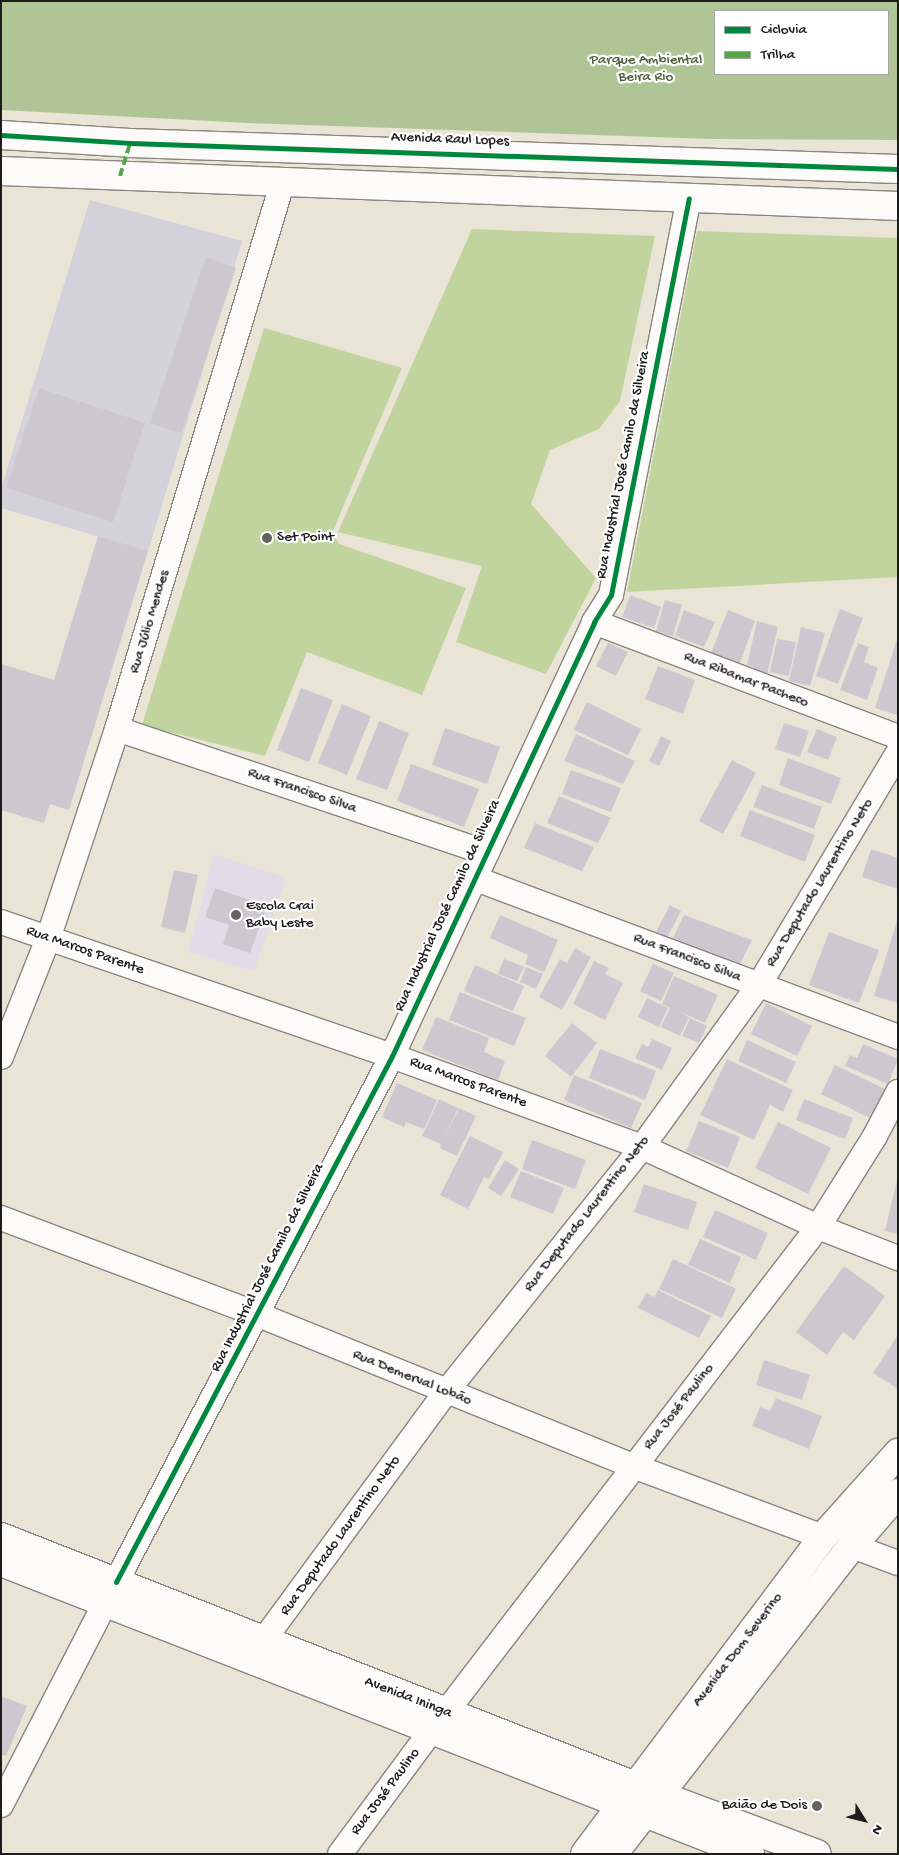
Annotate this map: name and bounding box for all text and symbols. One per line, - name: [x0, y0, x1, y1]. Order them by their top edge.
- legend: [714, 10, 889, 75]
- text: Ciclovia: [761, 21, 807, 39]
- text: Trilha: [761, 46, 795, 64]
- park label: Parque Ambiental Beira Rio: [590, 51, 702, 86]
- street label: Avenida Raul Lopes: [391, 129, 509, 151]
- street label: Rua Industrial José Camilo da Silveira: [593, 350, 655, 580]
- place label: Set Point: [277, 529, 334, 547]
- marker: Set Point: [261, 532, 273, 544]
- street label: Rua Júlio Mendes: [126, 568, 174, 676]
- street label: Rua Ribamar Pacheco: [681, 648, 811, 712]
- street label: Rua Francisco Silva: [245, 764, 359, 818]
- street label: Rua Deputado Laurentino Neto: [762, 795, 878, 971]
- street label: Rua Industrial José Camilo da Silveira: [391, 797, 505, 1015]
- place label: Escola Crai Baby Leste: [246, 897, 314, 932]
- marker: Escola Crai Baby Leste: [230, 909, 242, 921]
- street label: Rua Marcos Parente: [24, 922, 146, 980]
- street label: Rua Francisco Silva: [631, 929, 743, 987]
- street label: Rua Marcos Parente: [407, 1053, 529, 1113]
- street label: Rua Deputado Laurentino Neto: [520, 1132, 654, 1296]
- street label: Rua Industrial José Camilo da Silveira: [207, 1161, 329, 1375]
- street label: Rua Demerval Lobão: [350, 1346, 474, 1410]
- street label: Rua José Paulino: [640, 1360, 718, 1454]
- street label: Rua Deputado Laurentino Neto: [277, 1452, 405, 1620]
- street label: Avenida Dom Severino: [689, 1589, 787, 1711]
- street label: Avenida Ininga: [362, 1673, 454, 1723]
- street label: Rua José Paulino: [347, 1745, 425, 1839]
- north arrow: [839, 1795, 889, 1845]
- place label: Baião de Dois: [722, 1797, 807, 1815]
- marker: Baião de Dois: [811, 1800, 823, 1812]
- text: N: [867, 1820, 886, 1838]

